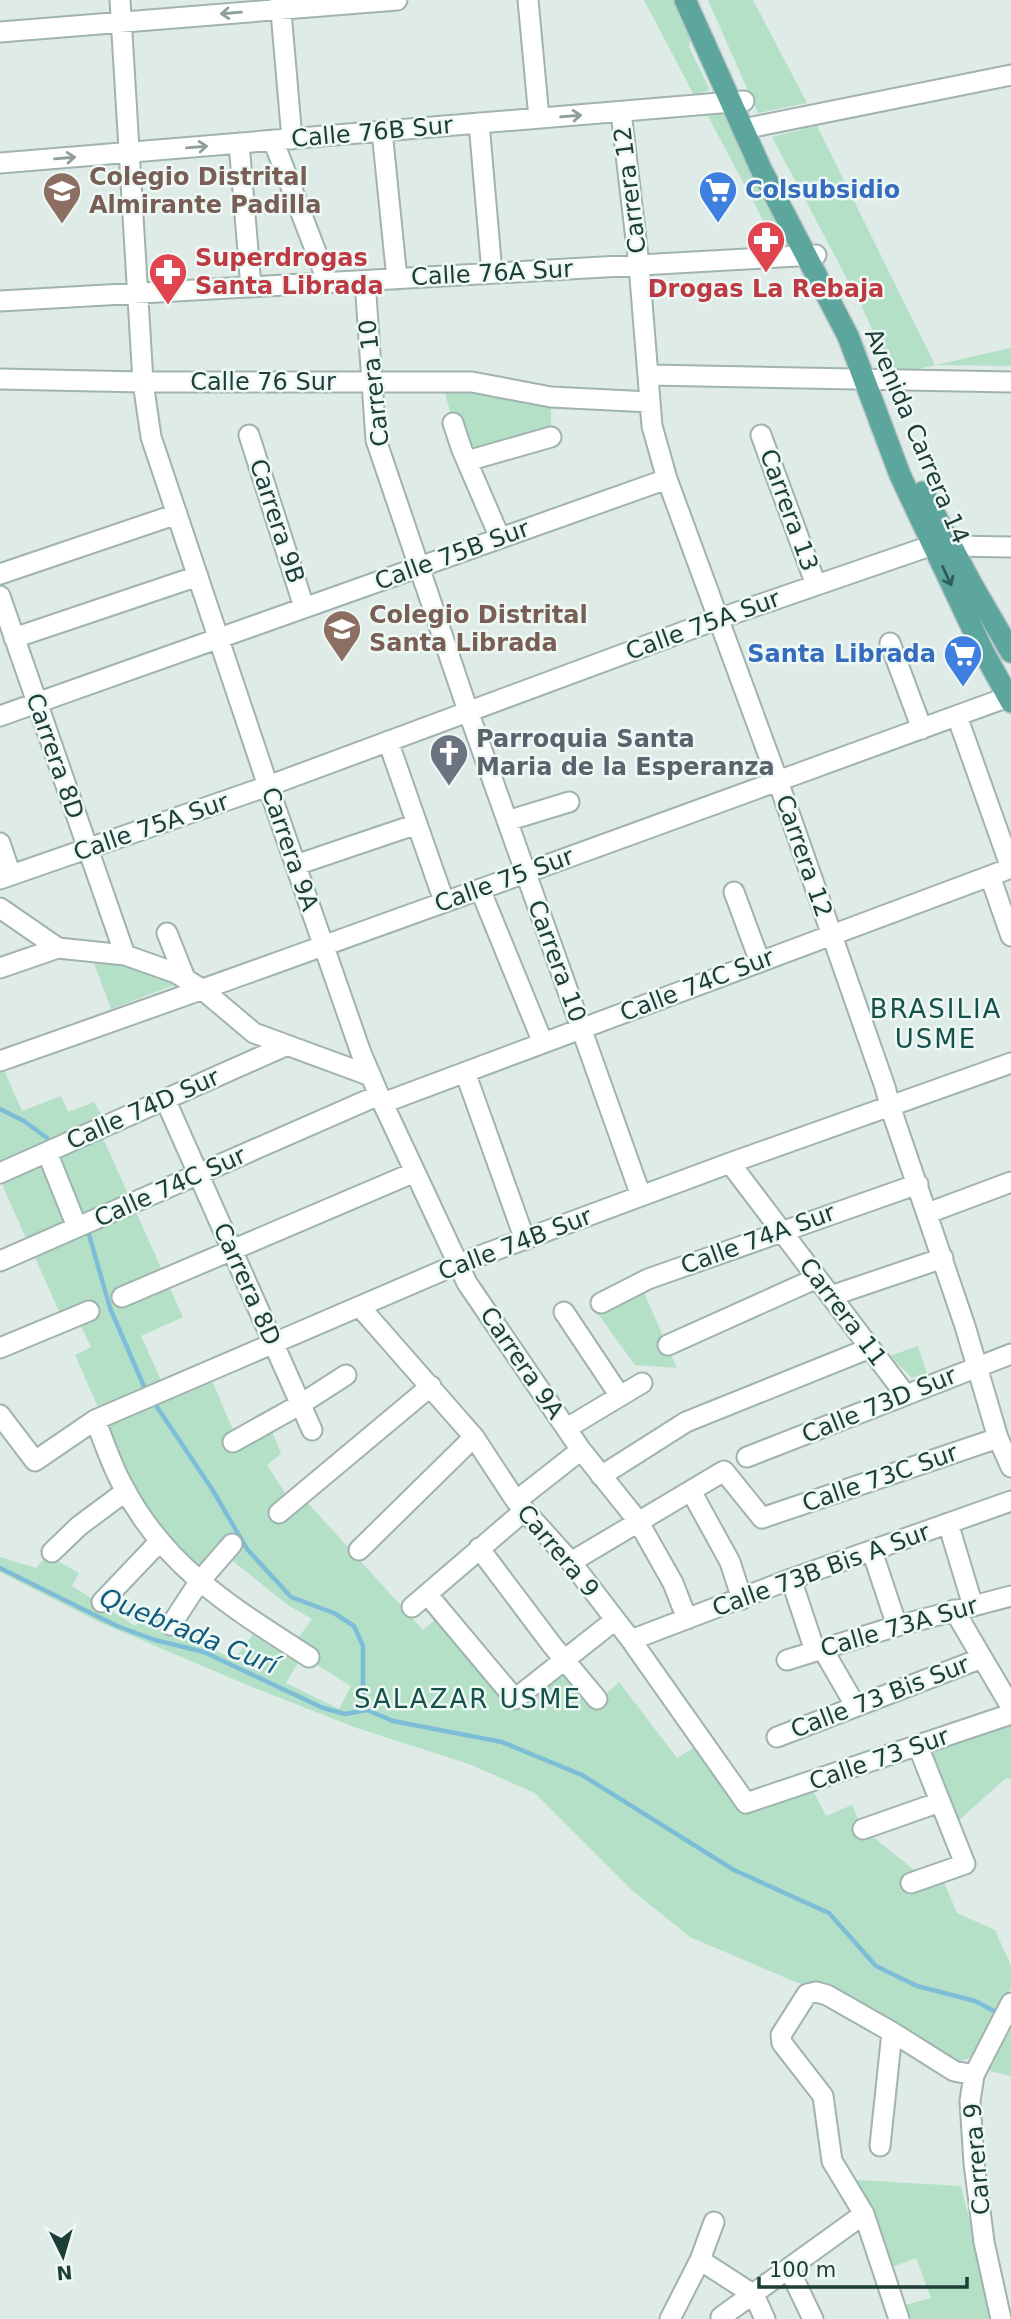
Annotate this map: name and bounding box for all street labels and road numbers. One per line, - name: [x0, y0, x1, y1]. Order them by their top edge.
- street label: Calle 76B Sur: [290, 111, 454, 153]
- street label: Carrera 12: [608, 125, 652, 255]
- street label: Calle 76A Sur: [410, 255, 574, 291]
- street label: Carrera 10: [353, 318, 395, 448]
- street label: Avenida Carrera 14: [859, 324, 975, 548]
- street label: Calle 76 Sur: [190, 368, 336, 396]
- street label: Carrera 13: [754, 445, 824, 575]
- street label: Carrera 9B: [244, 455, 310, 587]
- street label: Calle 75B Sur: [371, 514, 533, 596]
- street label: Calle 75A Sur: [622, 584, 784, 666]
- street label: Carrera 8D: [20, 690, 90, 822]
- street label: Carrera 9A: [256, 784, 324, 915]
- street label: Calle 75A Sur: [70, 787, 232, 867]
- street label: Carrera 12: [770, 791, 838, 921]
- street label: Calle 75 Sur: [431, 842, 577, 918]
- street label: Carrera 10: [522, 896, 592, 1026]
- street label: Calle 74C Sur: [616, 943, 778, 1027]
- street label: Calle 74D Sur: [62, 1063, 224, 1155]
- street label: Calle 74C Sur: [90, 1141, 250, 1233]
- street label: Calle 74A Sur: [677, 1198, 839, 1280]
- street label: Calle 74B Sur: [434, 1202, 596, 1286]
- street label: Carrera 8D: [208, 1218, 286, 1350]
- street label: Carrera 11: [793, 1253, 893, 1371]
- street label: Carrera 9A: [474, 1302, 570, 1425]
- street label: Calle 73D Sur: [798, 1361, 960, 1449]
- street label: Calle 73C Sur: [799, 1438, 961, 1518]
- street label: Carrera 9: [511, 1499, 605, 1603]
- street label: Calle 73B Bis A Sur: [708, 1518, 934, 1622]
- street label: Calle 73A Sur: [817, 1591, 981, 1663]
- street label: Calle 73 Bis Sur: [787, 1650, 973, 1744]
- street label: Calle 73 Sur: [806, 1722, 953, 1796]
- street label: Carrera 9: [958, 2102, 996, 2216]

